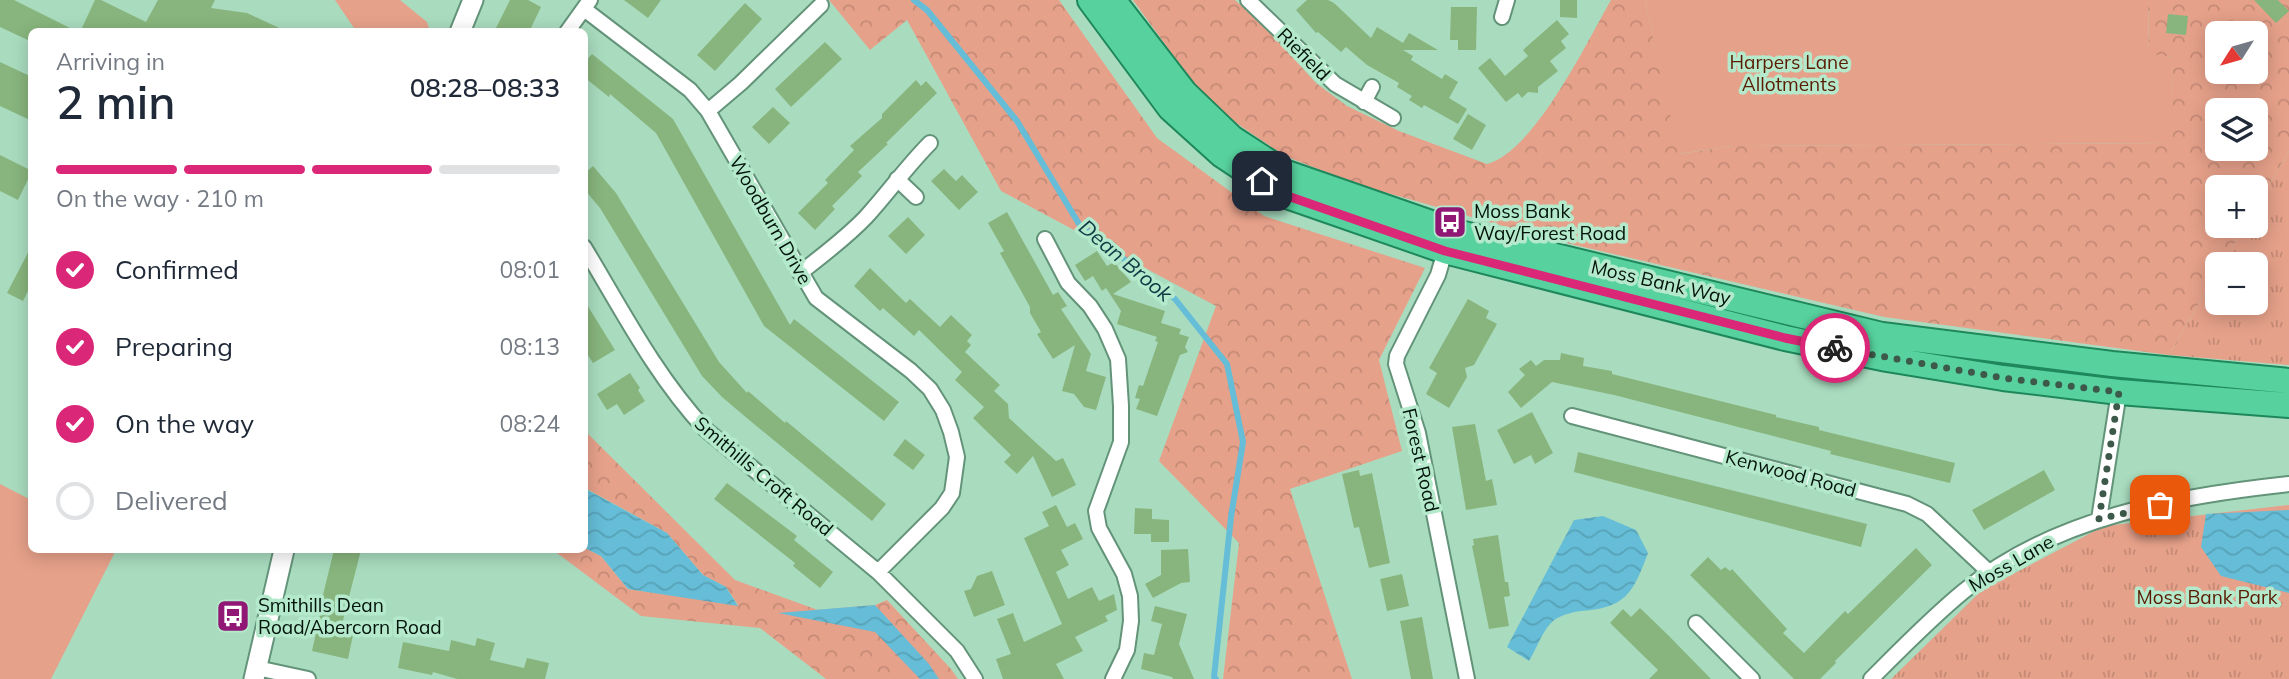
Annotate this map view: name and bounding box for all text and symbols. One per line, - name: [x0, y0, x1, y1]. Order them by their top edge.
- north arrow: [2205, 21, 2268, 84]
- map controls: [2205, 21, 2268, 315]
- street label: Riefield: [1272, 22, 1336, 86]
- text: Arriving in: [56, 47, 165, 76]
- park label: Harpers Lane Allotments: [1730, 50, 1849, 96]
- text: 08:28–08:33: [410, 71, 560, 104]
- text: 2 min: [56, 73, 175, 131]
- button: layers: [2205, 98, 2268, 161]
- street label: Woodburn Drive: [725, 151, 817, 289]
- pin: [1232, 151, 1292, 211]
- icon: home: [1243, 162, 1281, 200]
- button: +: [2205, 175, 2268, 238]
- text: On the way · 210 m: [56, 184, 264, 213]
- place label: Moss Bank Way/Forest Road: [1474, 199, 1626, 245]
- bus stop icon: Moss Bank Way/Forest Road: [1431, 203, 1469, 241]
- water label: Dean Brook: [1074, 213, 1179, 307]
- icon: check: [56, 251, 94, 289]
- button: −: [2205, 252, 2268, 315]
- text: Confirmed: [115, 253, 239, 286]
- street label: Moss Bank Way: [1589, 254, 1733, 310]
- text: 08:01: [500, 255, 560, 284]
- courier: [1800, 313, 1870, 383]
- icon: check: [56, 328, 94, 366]
- icon: bike: [1816, 329, 1854, 367]
- text: Preparing: [115, 330, 233, 363]
- text: 08:13: [500, 332, 560, 361]
- icon: check: [56, 405, 94, 443]
- street label: Forest Road: [1397, 406, 1445, 514]
- text: On the way: [115, 407, 254, 440]
- text: 08:24: [500, 409, 560, 438]
- street label: Smithills Croft Road: [690, 411, 838, 541]
- street label: Kenwood Road: [1723, 444, 1859, 502]
- pin: [2130, 475, 2190, 535]
- text: Delivered: [115, 484, 228, 517]
- icon: bag: [2141, 486, 2179, 524]
- street label: Moss Lane: [1964, 529, 2058, 597]
- park label: Moss Bank Park: [2136, 585, 2278, 609]
- place label: Smithills Dean Road/Abercorn Road: [258, 593, 442, 639]
- bus stop icon: Smithills Dean Road/Abercorn Road: [214, 597, 252, 635]

